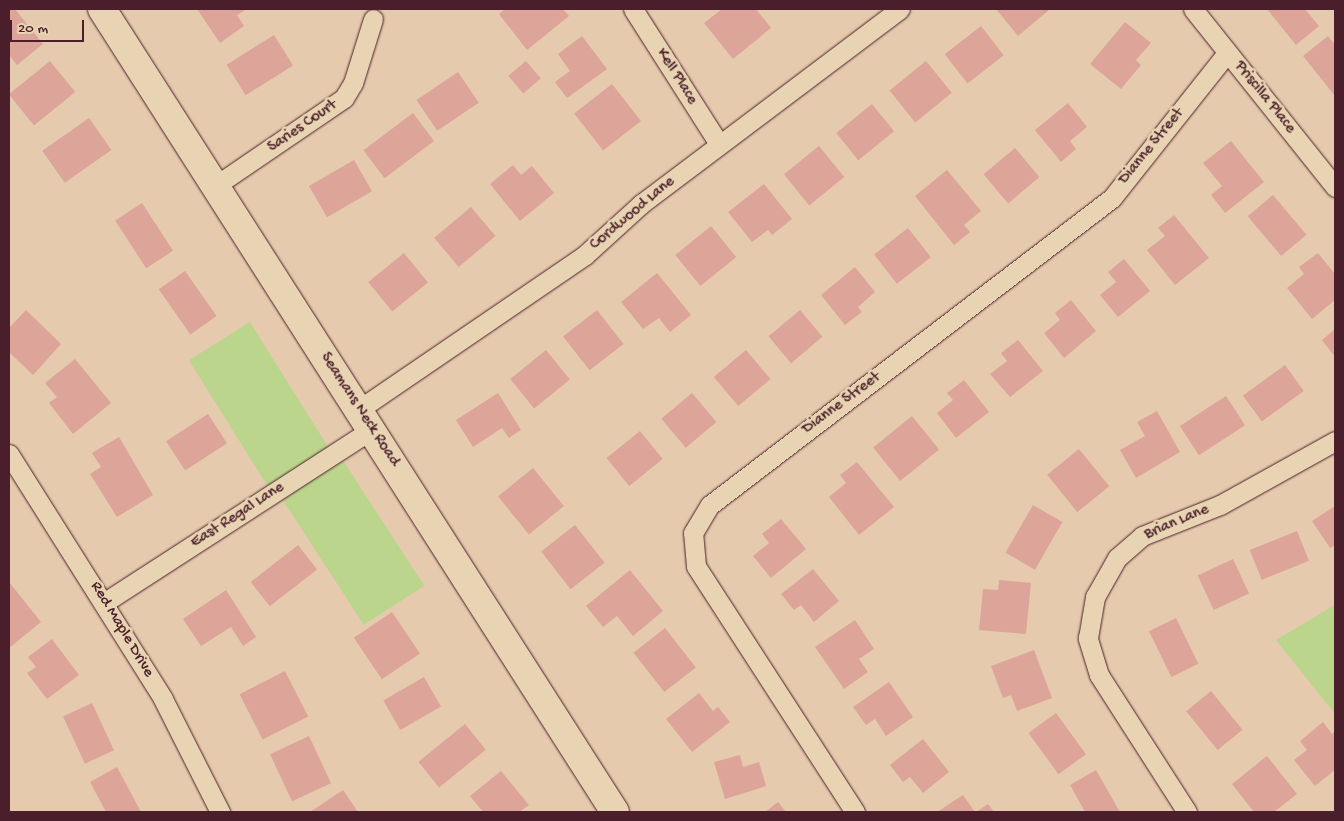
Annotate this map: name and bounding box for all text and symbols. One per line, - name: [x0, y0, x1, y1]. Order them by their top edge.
- scale bar: [12, 10, 86, 42]
- text: 20 m: [18, 20, 48, 38]
- street label: Kell Place: [651, 45, 701, 109]
- street label: Priscilla Place: [1229, 58, 1299, 138]
- street label: Saries Court: [265, 96, 341, 158]
- street label: Dianne Street: [1115, 105, 1189, 189]
- street label: Cordwood Lane: [587, 173, 679, 255]
- street label: Seamans Neck Road: [315, 349, 403, 471]
- street label: Dianne Street: [799, 368, 885, 440]
- street label: East Regal Lane: [188, 479, 288, 553]
- street label: Brian Lane: [1142, 501, 1212, 545]
- street label: Red Maple Drive: [85, 579, 157, 681]

